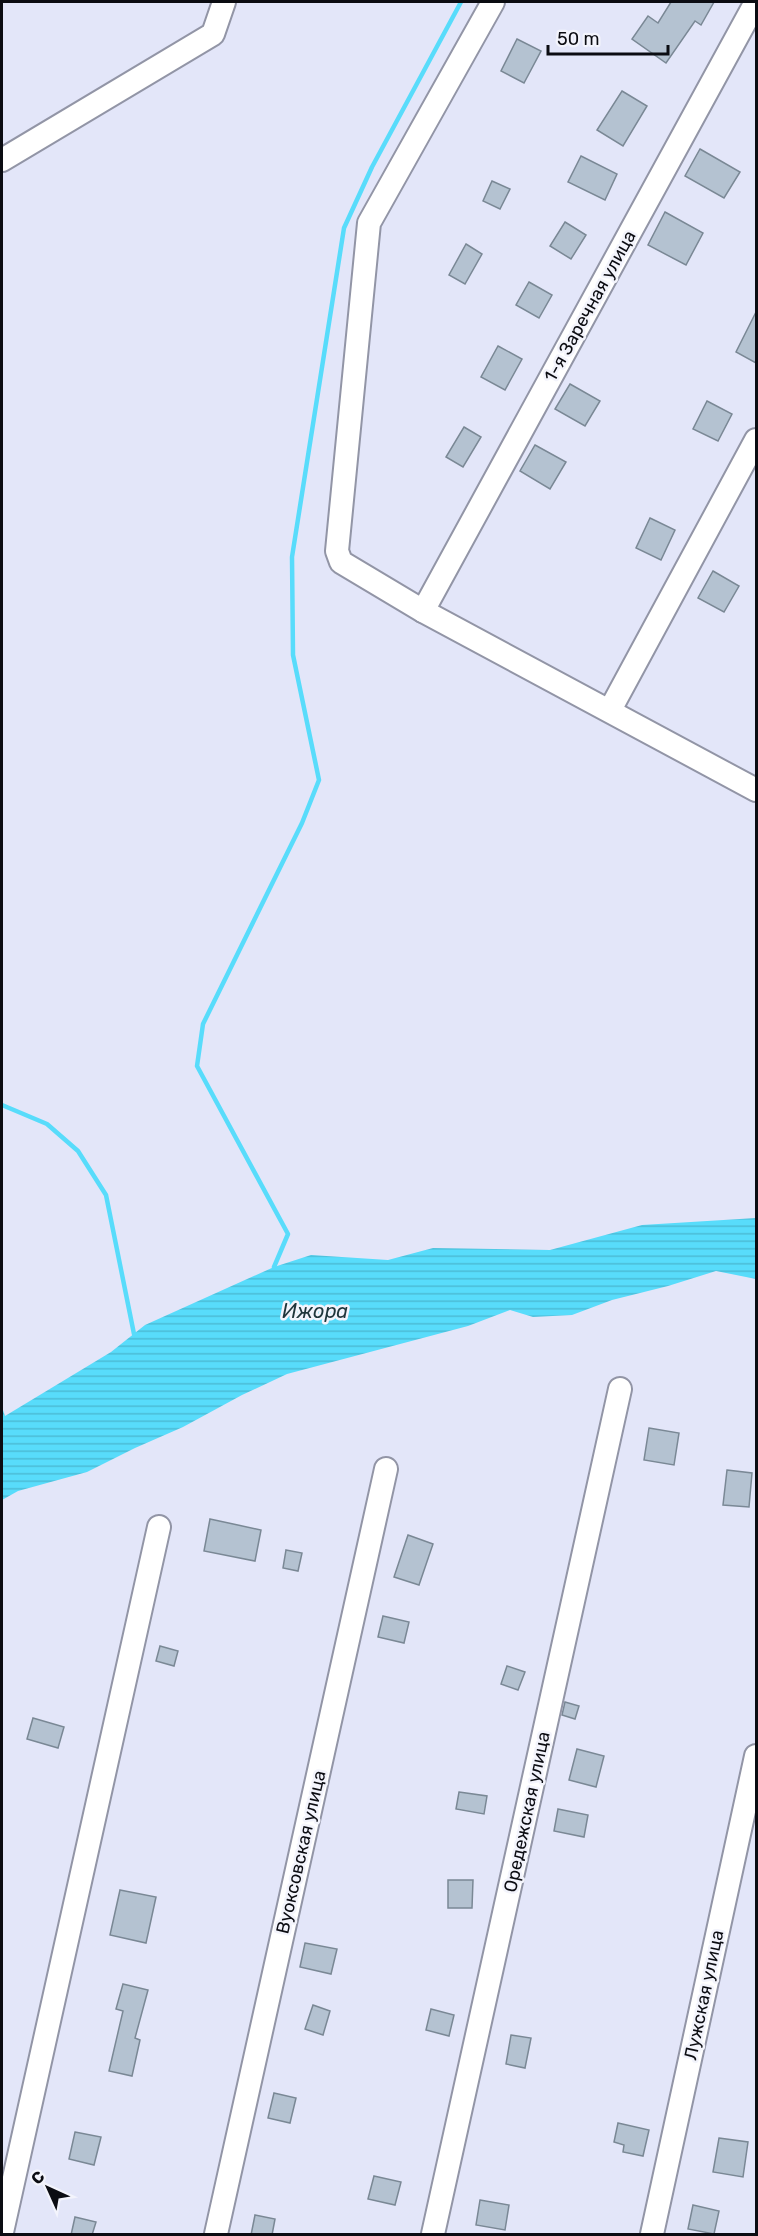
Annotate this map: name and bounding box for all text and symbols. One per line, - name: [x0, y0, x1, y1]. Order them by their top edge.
- scale bar: [548, 18, 668, 56]
- text: 50 m: [557, 28, 600, 50]
- street label: 1-я Заречная улица: [539, 227, 641, 385]
- water label: Ижора: [282, 1299, 348, 1323]
- street label: Оредежская улица: [499, 1730, 555, 1894]
- street label: Вуоксовская улица: [271, 1768, 331, 1936]
- street label: Лужская улица: [679, 1928, 729, 2062]
- north arrow: [18, 2158, 78, 2218]
- text: С: [27, 2167, 48, 2188]

